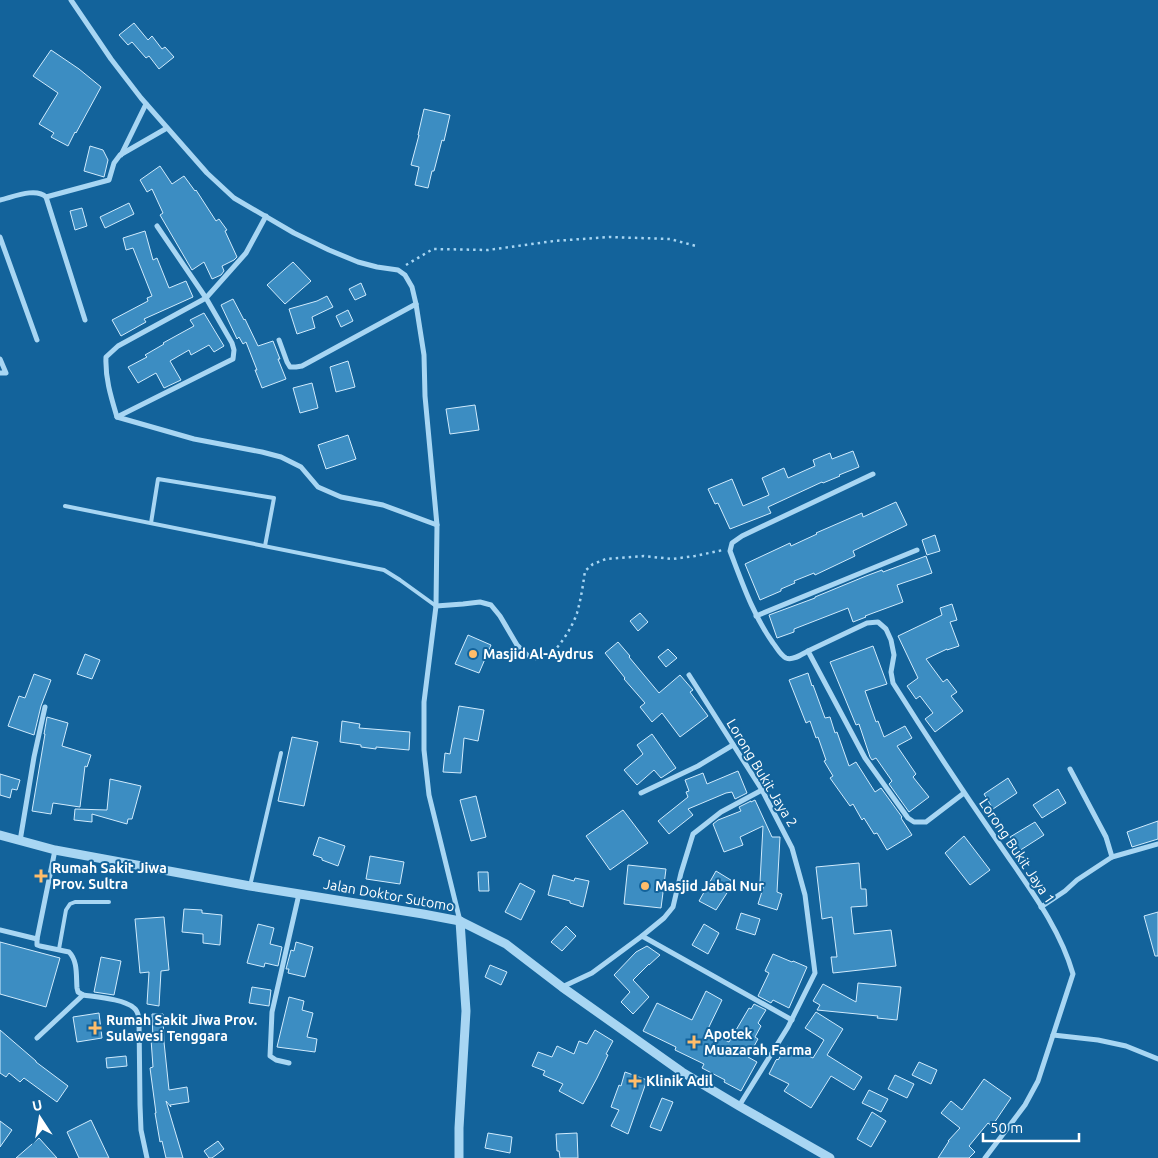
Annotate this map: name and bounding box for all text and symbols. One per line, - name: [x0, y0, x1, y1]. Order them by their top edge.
- place label: Masjid Al-Aydrus: [483, 646, 594, 662]
- marker: Masjid Al-Aydrus: [467, 648, 479, 660]
- street label: Lorong Bukit Jaya 2: [723, 716, 801, 830]
- street label: Lorong Bukit Jaya 1: [976, 795, 1058, 907]
- place label: Rumah Sakit Jiwa Prov. Sultra: [52, 860, 167, 892]
- marker: Rumah Sakit Jiwa Prov. Sultra: [34, 869, 48, 883]
- street label: Jalan Doktor Sutomo: [322, 876, 456, 914]
- place label: Masjid Jabal Nur: [655, 878, 764, 894]
- marker: Masjid Jabal Nur: [639, 880, 651, 892]
- place label: Rumah Sakit Jiwa Prov. Sulawesi Tenggara: [106, 1012, 257, 1044]
- marker: Rumah Sakit Jiwa Prov. Sulawesi Tenggara: [88, 1021, 102, 1035]
- place label: Apotek Muazarah Farma: [704, 1026, 812, 1058]
- marker: Apotek Muazarah Farma: [688, 1036, 700, 1048]
- place label: Klinik Adil: [646, 1073, 713, 1089]
- marker: Klinik Adil: [628, 1074, 642, 1088]
- north arrow: [15, 1093, 65, 1143]
- text: U: [31, 1096, 44, 1114]
- scale bar: [983, 1110, 1079, 1142]
- text: 50 m: [990, 1119, 1023, 1136]

